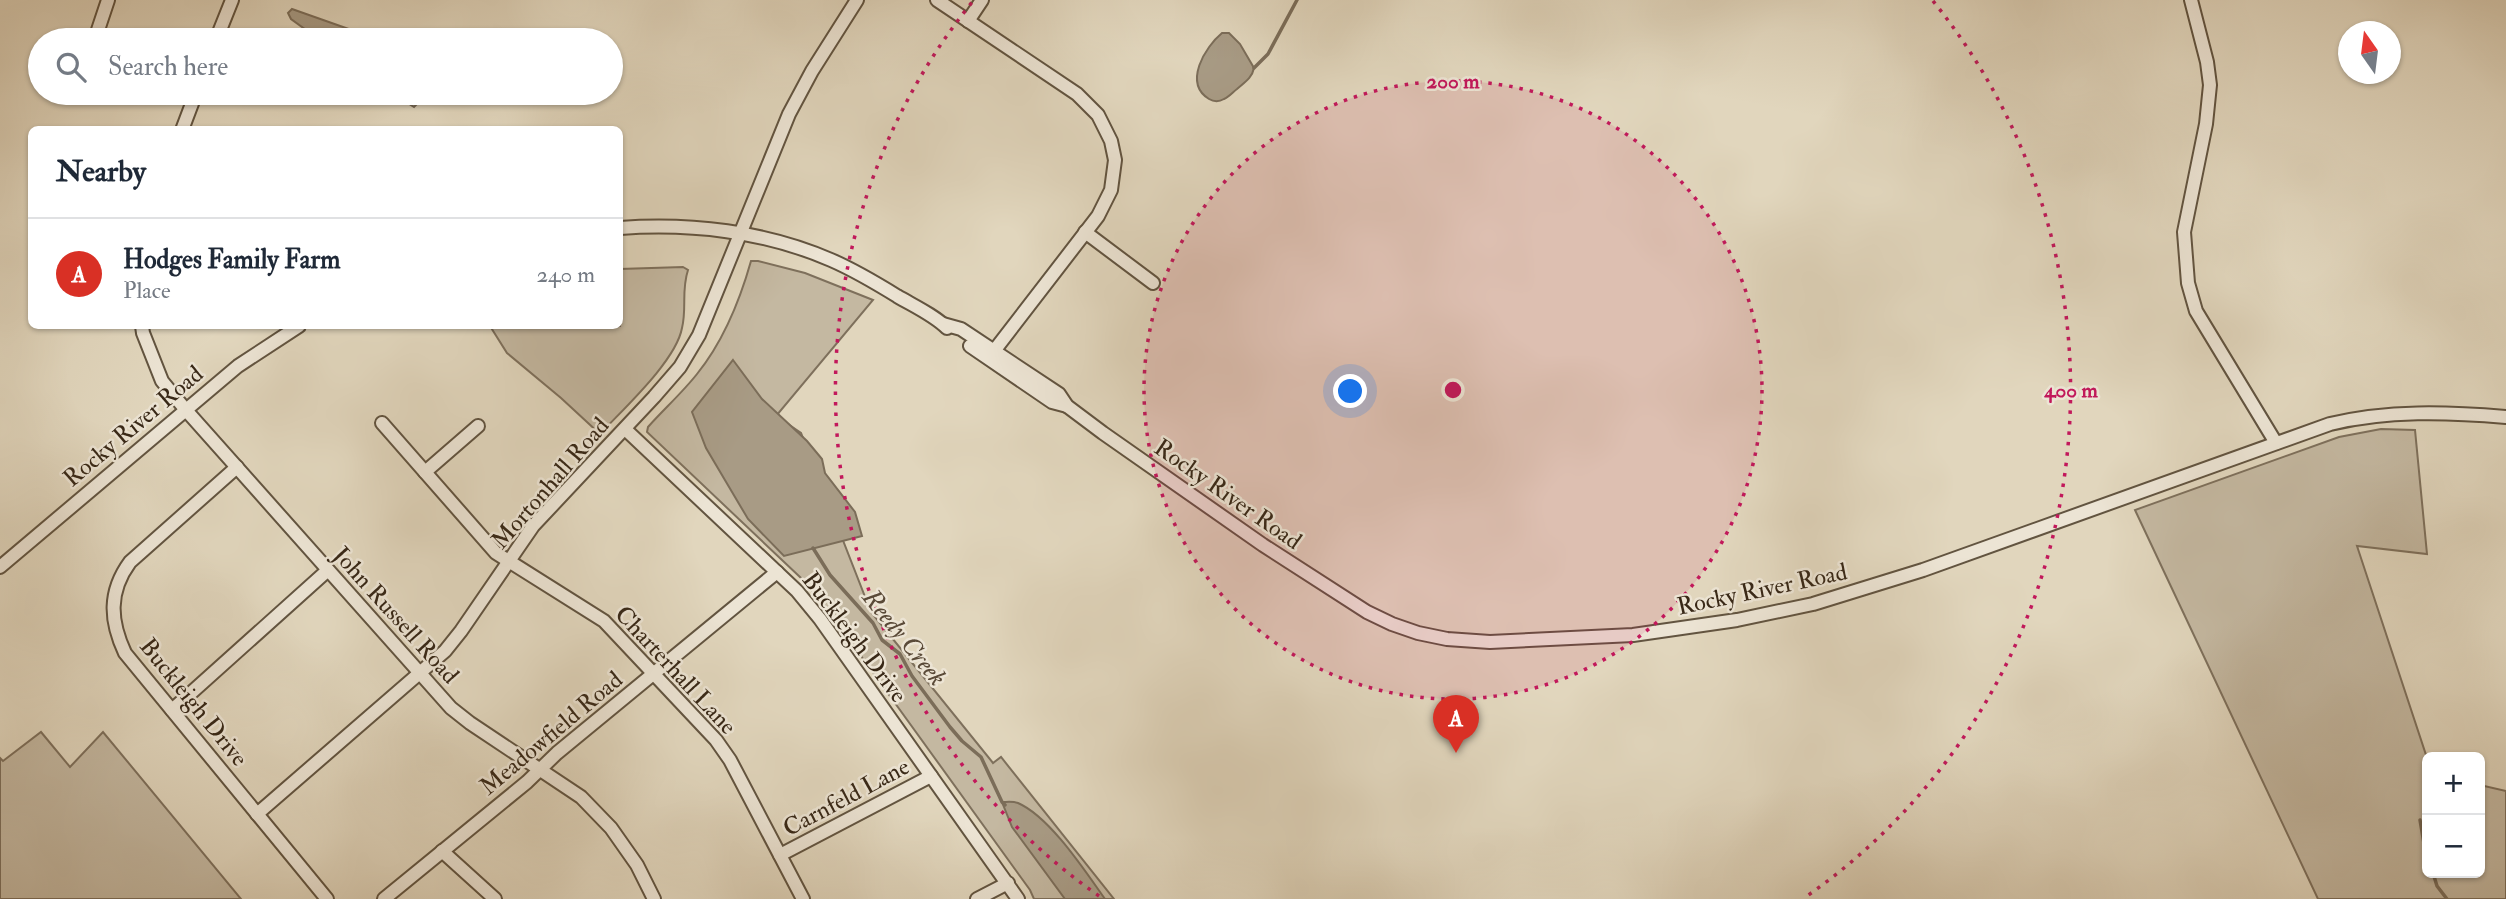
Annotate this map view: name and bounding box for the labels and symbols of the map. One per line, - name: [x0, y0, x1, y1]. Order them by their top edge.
- north arrow: [2338, 21, 2401, 84]
- text: 200 m: [1427, 68, 1480, 95]
- street label: Rocky River Road: [57, 359, 210, 494]
- your location: [1333, 374, 1367, 408]
- text: 400 m: [2043, 377, 2098, 404]
- centre of rings: [1441, 378, 1465, 402]
- street label: Mortonhall Road: [485, 411, 616, 556]
- street label: Rocky River Road: [1148, 432, 1308, 557]
- street label: John Russell Road: [325, 540, 466, 691]
- street label: Rocky River Road: [1674, 556, 1850, 623]
- street label: Buckleigh Drive: [795, 566, 914, 709]
- water label: Reedy Creek: [855, 582, 953, 693]
- street label: Charterhall Lane: [608, 599, 743, 741]
- street label: Buckleigh Drive: [132, 632, 255, 773]
- street label: Meadowfield Road: [474, 664, 629, 802]
- pin: A: [1433, 695, 1479, 753]
- street label: Carnfeld Lane: [778, 751, 915, 844]

